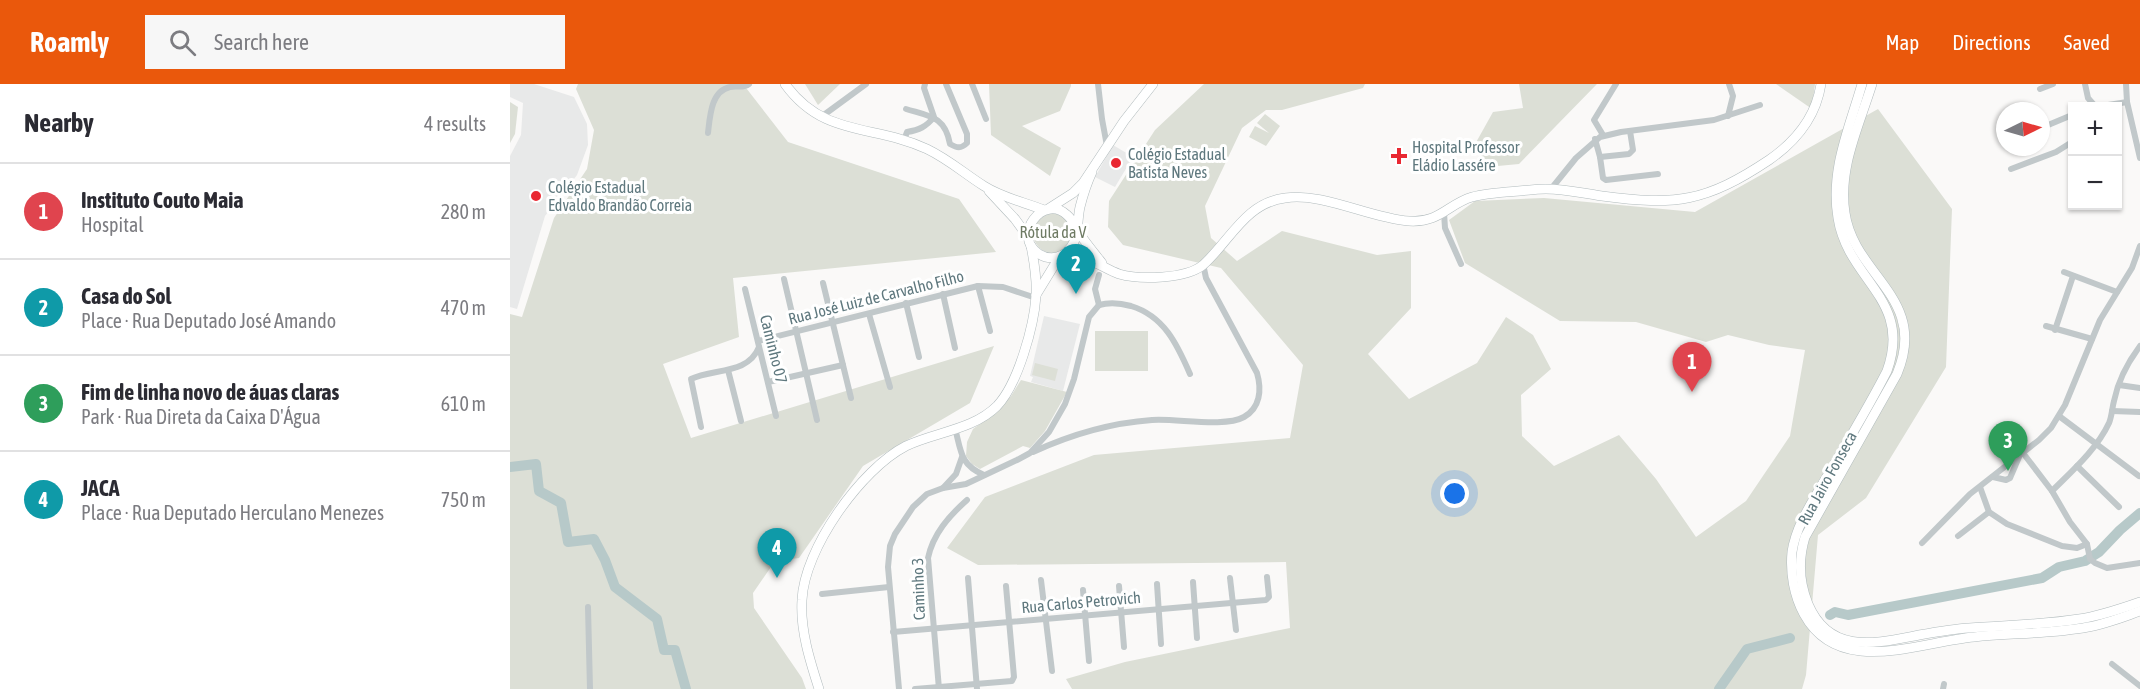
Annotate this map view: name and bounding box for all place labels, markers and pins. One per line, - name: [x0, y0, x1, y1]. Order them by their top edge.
- place label: Hospital Professor Eládio Lassére: [1412, 138, 1520, 174]
- place label: Colégio Estadual Batista Neves: [1128, 145, 1227, 181]
- marker: Hospital Professor Eládio Lassére: [1390, 147, 1408, 165]
- marker: Colégio Estadual Batista Neves: [1109, 156, 1123, 170]
- place label: Colégio Estadual Edvaldo Brandão Correia: [548, 178, 692, 214]
- marker: Colégio Estadual Edvaldo Brandão Correia: [529, 189, 543, 203]
- pin: 2: [1056, 244, 1096, 294]
- pin: 1: [1672, 342, 1712, 392]
- pin: 3: [1988, 422, 2028, 471]
- pin: 4: [758, 528, 796, 578]

